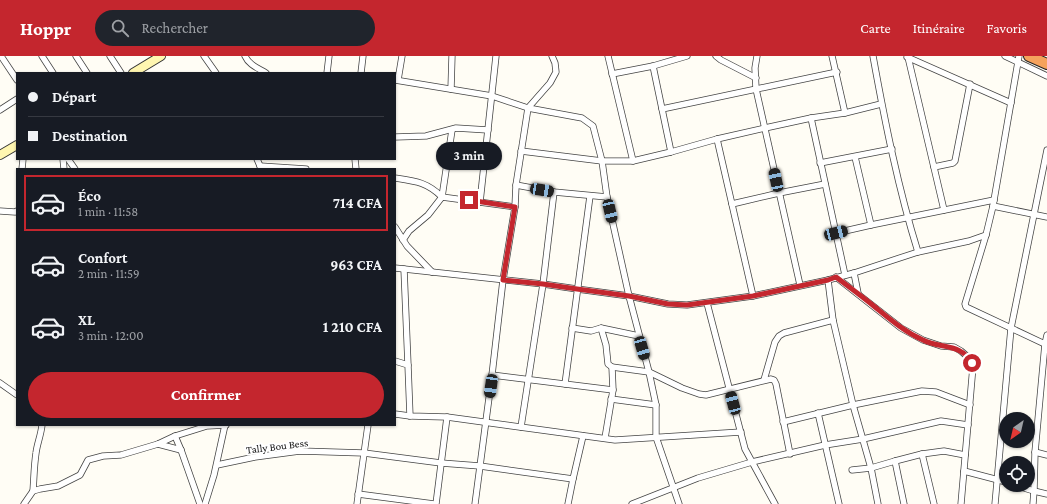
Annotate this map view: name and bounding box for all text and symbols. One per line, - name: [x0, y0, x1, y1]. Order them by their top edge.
- search box: [95, 10, 375, 46]
- icon: search: [109, 17, 131, 39]
- text: Hoppr: [20, 18, 71, 39]
- text: Rechercher: [141, 20, 208, 36]
- text: Carte: [860, 20, 891, 36]
- text: Itinéraire: [913, 20, 965, 36]
- text: Favoris: [987, 20, 1027, 36]
- text: Départ: [52, 89, 96, 105]
- text: Destination: [52, 128, 127, 144]
- callout: 3 min: [436, 142, 502, 170]
- text: 3 min: [453, 148, 485, 163]
- car: [768, 167, 784, 193]
- car: [529, 182, 555, 198]
- icon: car: [30, 185, 66, 221]
- text: Éco: [78, 188, 101, 204]
- route end: [460, 191, 478, 209]
- text: 714 CFA: [333, 195, 382, 211]
- car: [601, 198, 619, 224]
- text: 1 min · 11:58: [78, 204, 138, 219]
- car: [823, 224, 849, 242]
- icon: car: [30, 247, 66, 283]
- text: Confort: [78, 250, 127, 266]
- text: 963 CFA: [330, 257, 382, 273]
- text: 2 min · 11:59: [78, 266, 140, 281]
- icon: car: [30, 309, 66, 345]
- text: XL: [78, 312, 95, 328]
- text: 1 210 CFA: [323, 319, 382, 335]
- text: 3 min · 12:00: [78, 328, 144, 343]
- car: [633, 335, 651, 361]
- route start: [963, 354, 981, 372]
- button: Confirmer: [28, 372, 384, 418]
- car: [483, 373, 499, 399]
- car: [724, 390, 742, 416]
- north arrow: [999, 412, 1035, 448]
- map controls: [999, 412, 1035, 492]
- street label: Tally Bou Bess: [245, 436, 309, 457]
- button: locate: [999, 456, 1035, 492]

